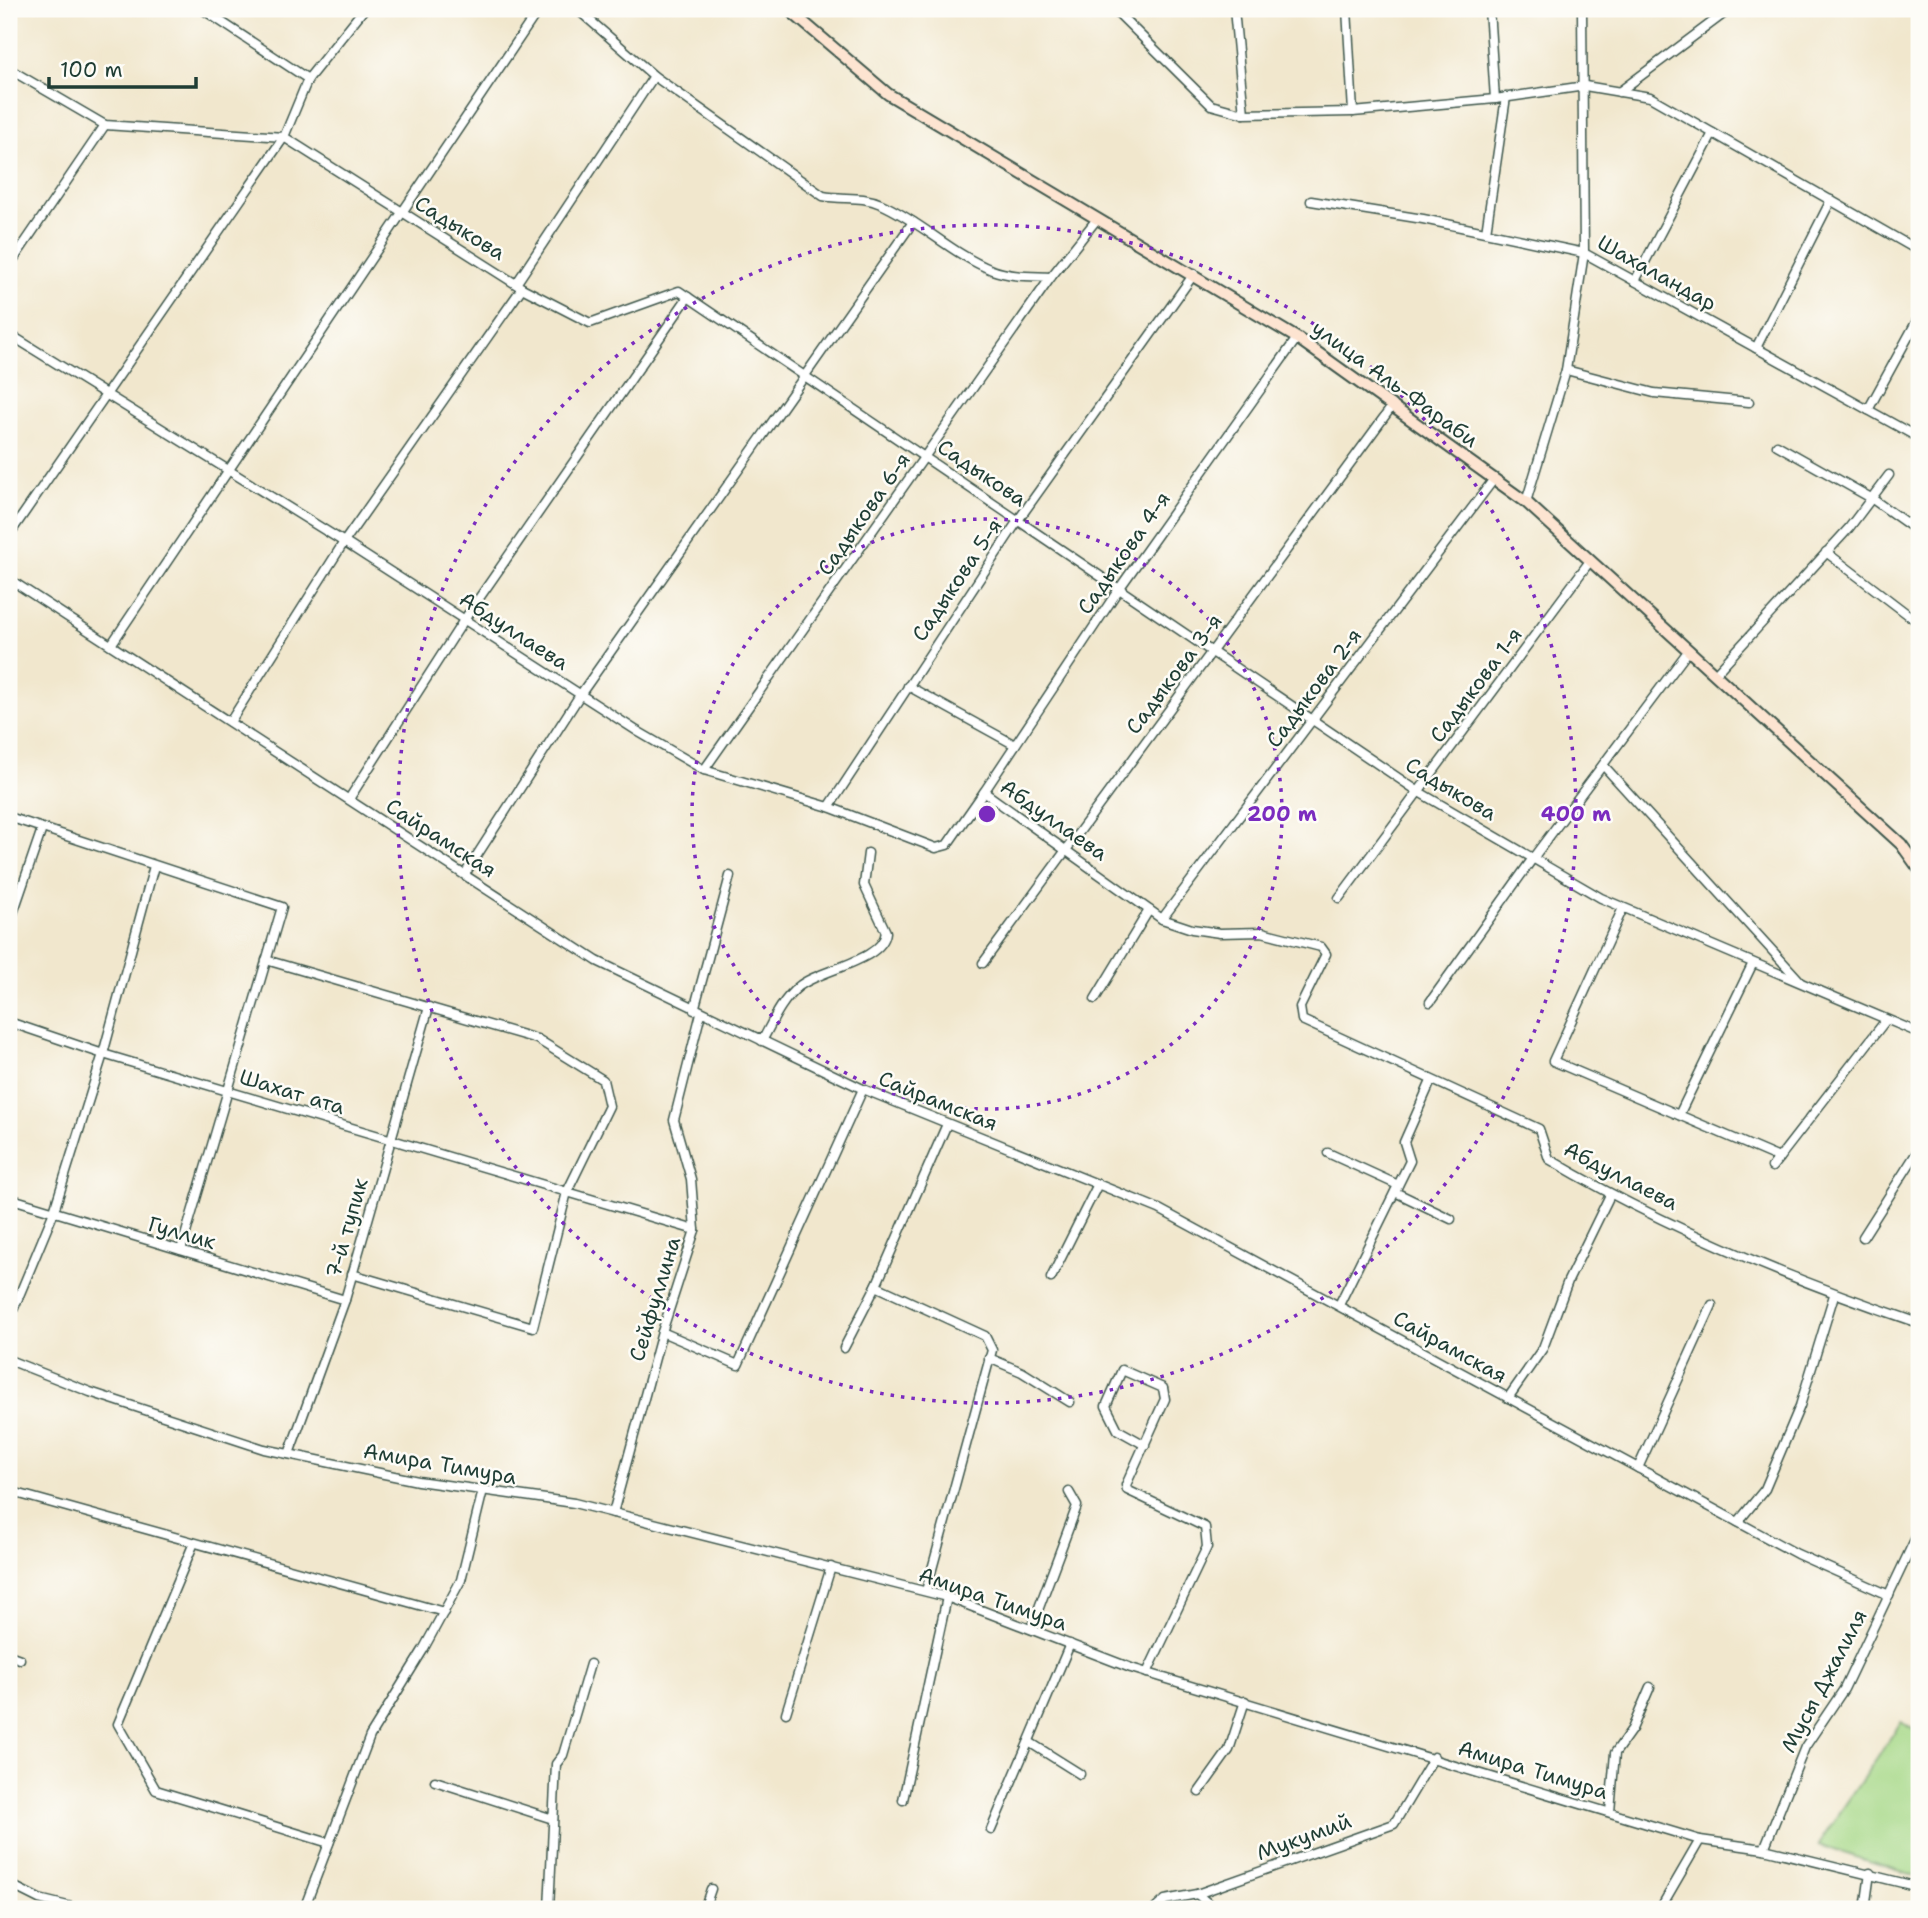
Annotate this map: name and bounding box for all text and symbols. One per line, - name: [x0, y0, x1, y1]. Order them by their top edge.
- scale bar: [49, 46, 196, 90]
- text: 100 m: [60, 56, 123, 84]
- street label: Садыкова: [409, 189, 511, 267]
- street label: Шахаландар: [1592, 229, 1722, 317]
- street label: улица Аль-Фараби: [1306, 314, 1484, 454]
- street label: Садыкова: [932, 433, 1032, 513]
- street label: Садыкова 6-я: [811, 447, 917, 581]
- street label: Садыкова 4-я: [1071, 486, 1177, 620]
- street label: Садыкова 5-я: [906, 513, 1008, 647]
- street label: Абдуллаева: [454, 585, 574, 677]
- street label: Садыкова 3-я: [1120, 608, 1228, 740]
- street label: Садыкова 1-я: [1423, 622, 1529, 748]
- street label: Садыкова 2-я: [1260, 623, 1368, 753]
- street label: Садыкова: [1400, 751, 1502, 827]
- street label: Абдуллаева: [995, 773, 1113, 867]
- street label: Сайрамская: [380, 792, 502, 884]
- text: 200 m: [1247, 800, 1317, 828]
- text: 400 m: [1541, 800, 1611, 828]
- centre of rings: [975, 802, 999, 826]
- street label: Шахат ата: [236, 1063, 348, 1121]
- street label: Сайрамская: [874, 1064, 1002, 1138]
- street label: Абдуллаева: [1559, 1135, 1683, 1217]
- street label: 7-й тупик: [319, 1175, 375, 1281]
- street label: Гуллик: [145, 1210, 219, 1256]
- street label: Сейфуллина: [623, 1233, 687, 1365]
- street label: Сайрамская: [1388, 1304, 1512, 1390]
- street label: Амира Тимура: [361, 1437, 519, 1491]
- street label: Амира Тимура: [915, 1561, 1071, 1637]
- street label: Мусы Джалиля: [1774, 1605, 1874, 1757]
- street label: Амира Тимура: [1455, 1734, 1611, 1806]
- street label: Мукумий: [1253, 1807, 1356, 1867]

